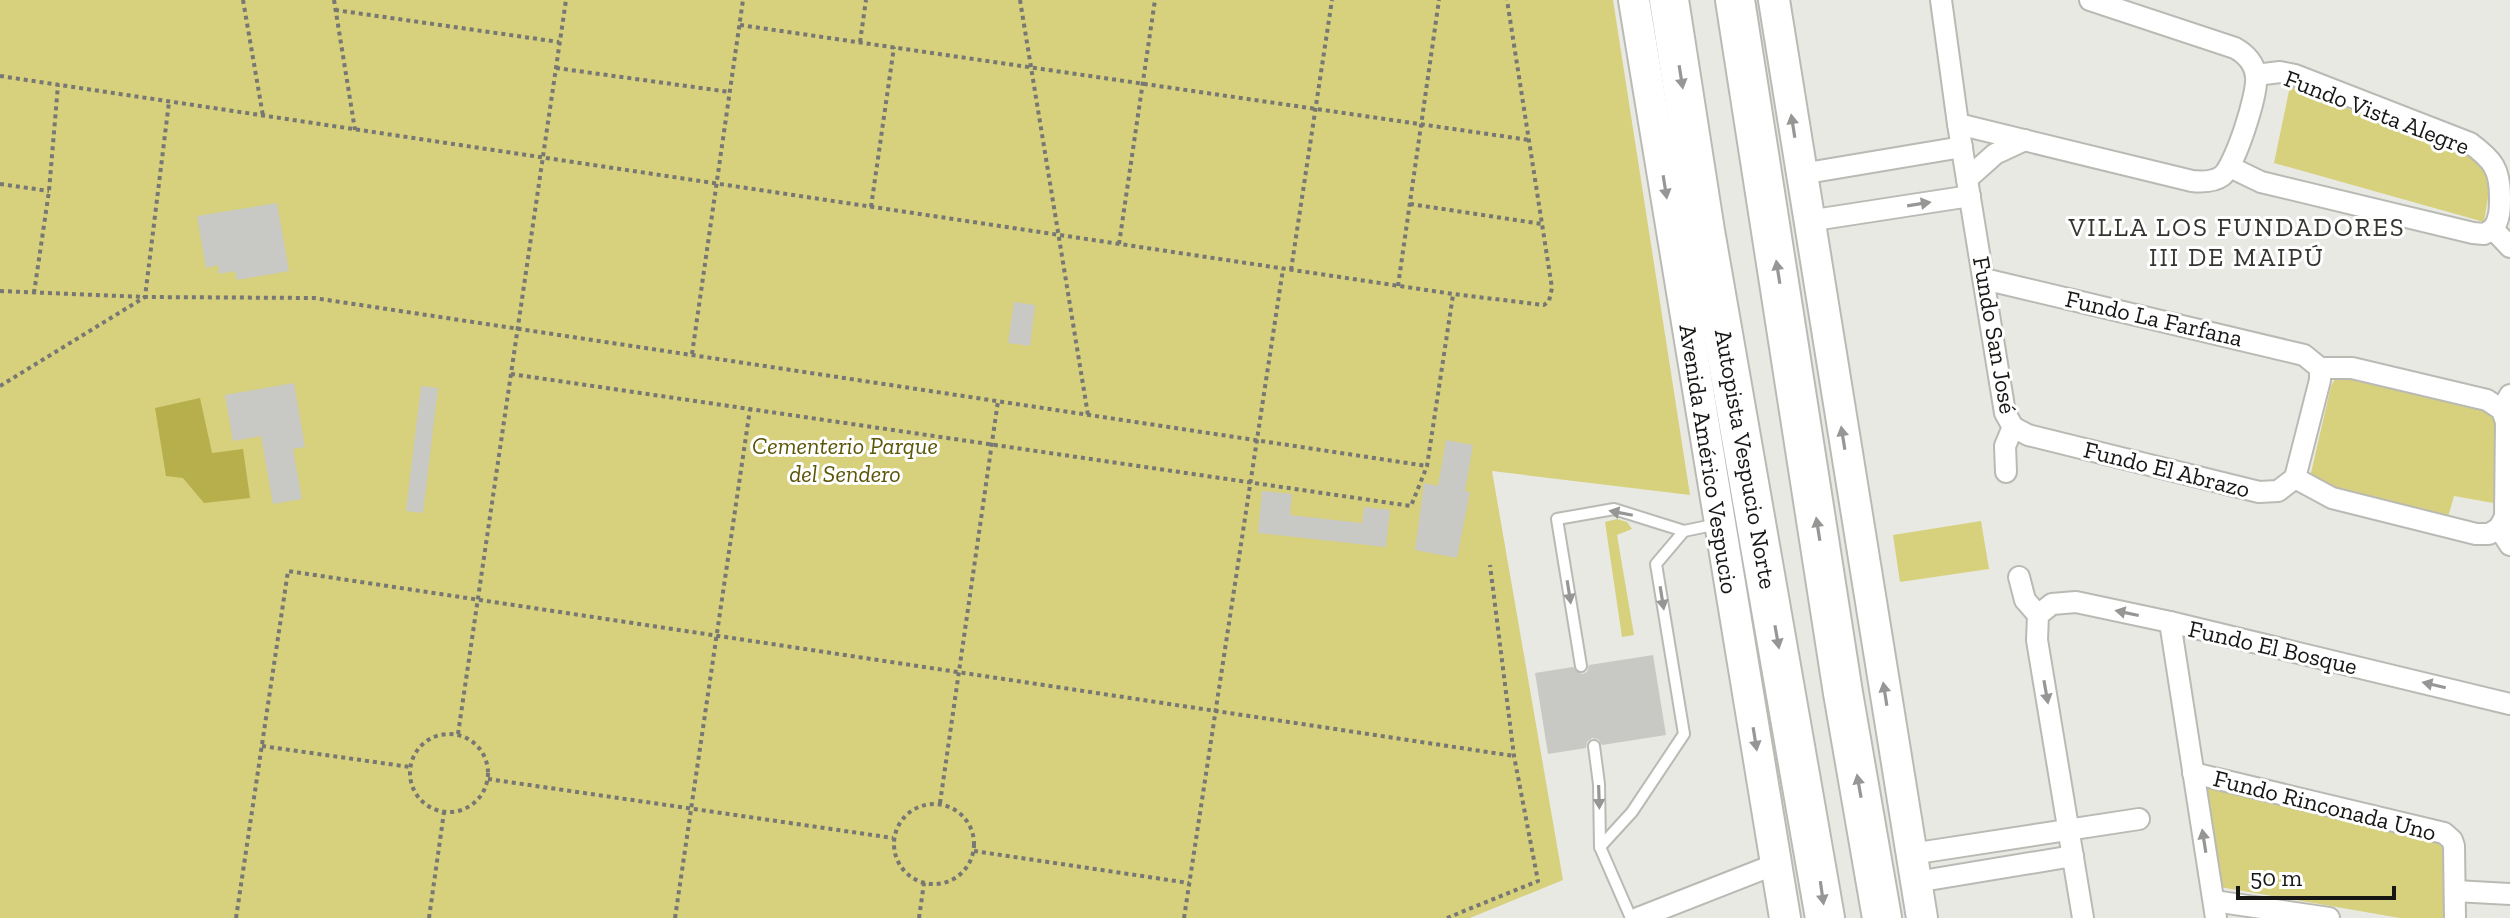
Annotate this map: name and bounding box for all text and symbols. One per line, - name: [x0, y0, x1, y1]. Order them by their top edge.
- street label: Fundo Vista Alegre: [2280, 63, 2474, 161]
- one-way arrow: [1675, 65, 1688, 90]
- one-way arrow: [1786, 113, 1799, 138]
- one-way arrow: [1659, 175, 1671, 200]
- one-way arrow: [1907, 197, 1932, 209]
- district label: VILLA LOS FUNDADORES III DE MAIPÚ: [2067, 211, 2406, 273]
- street label: Fundo San José: [1967, 254, 2023, 416]
- one-way arrow: [1771, 260, 1783, 285]
- street label: Fundo La Farfana: [2063, 284, 2246, 353]
- street label: Avenida Américo Vespucio: [1673, 322, 1745, 596]
- street label: Autopista Vespucio Norte: [1709, 327, 1783, 591]
- one-way arrow: [1837, 425, 1849, 450]
- park label: Cementerio Parque del Sendero: [752, 431, 938, 488]
- street label: Fundo El Abrazo: [2081, 434, 2253, 504]
- one-way arrow: [1609, 507, 1634, 519]
- one-way arrow: [1811, 516, 1824, 541]
- one-way arrow: [1564, 580, 1576, 605]
- one-way arrow: [1656, 586, 1668, 611]
- one-way arrow: [2114, 606, 2139, 619]
- street label: Fundo El Bosque: [2186, 613, 2360, 681]
- one-way arrow: [1772, 625, 1784, 650]
- one-way arrow: [2422, 679, 2447, 691]
- one-way arrow: [2040, 680, 2052, 705]
- one-way arrow: [1878, 681, 1891, 706]
- one-way arrow: [1750, 727, 1762, 752]
- street label: Fundo Rinconada Uno: [2211, 763, 2439, 847]
- one-way arrow: [1853, 773, 1865, 798]
- one-way arrow: [1592, 785, 1605, 810]
- one-way arrow: [2197, 828, 2210, 853]
- scale bar: [2238, 850, 2394, 900]
- text: 50 m: [2250, 863, 2303, 892]
- one-way arrow: [1816, 881, 1829, 906]

